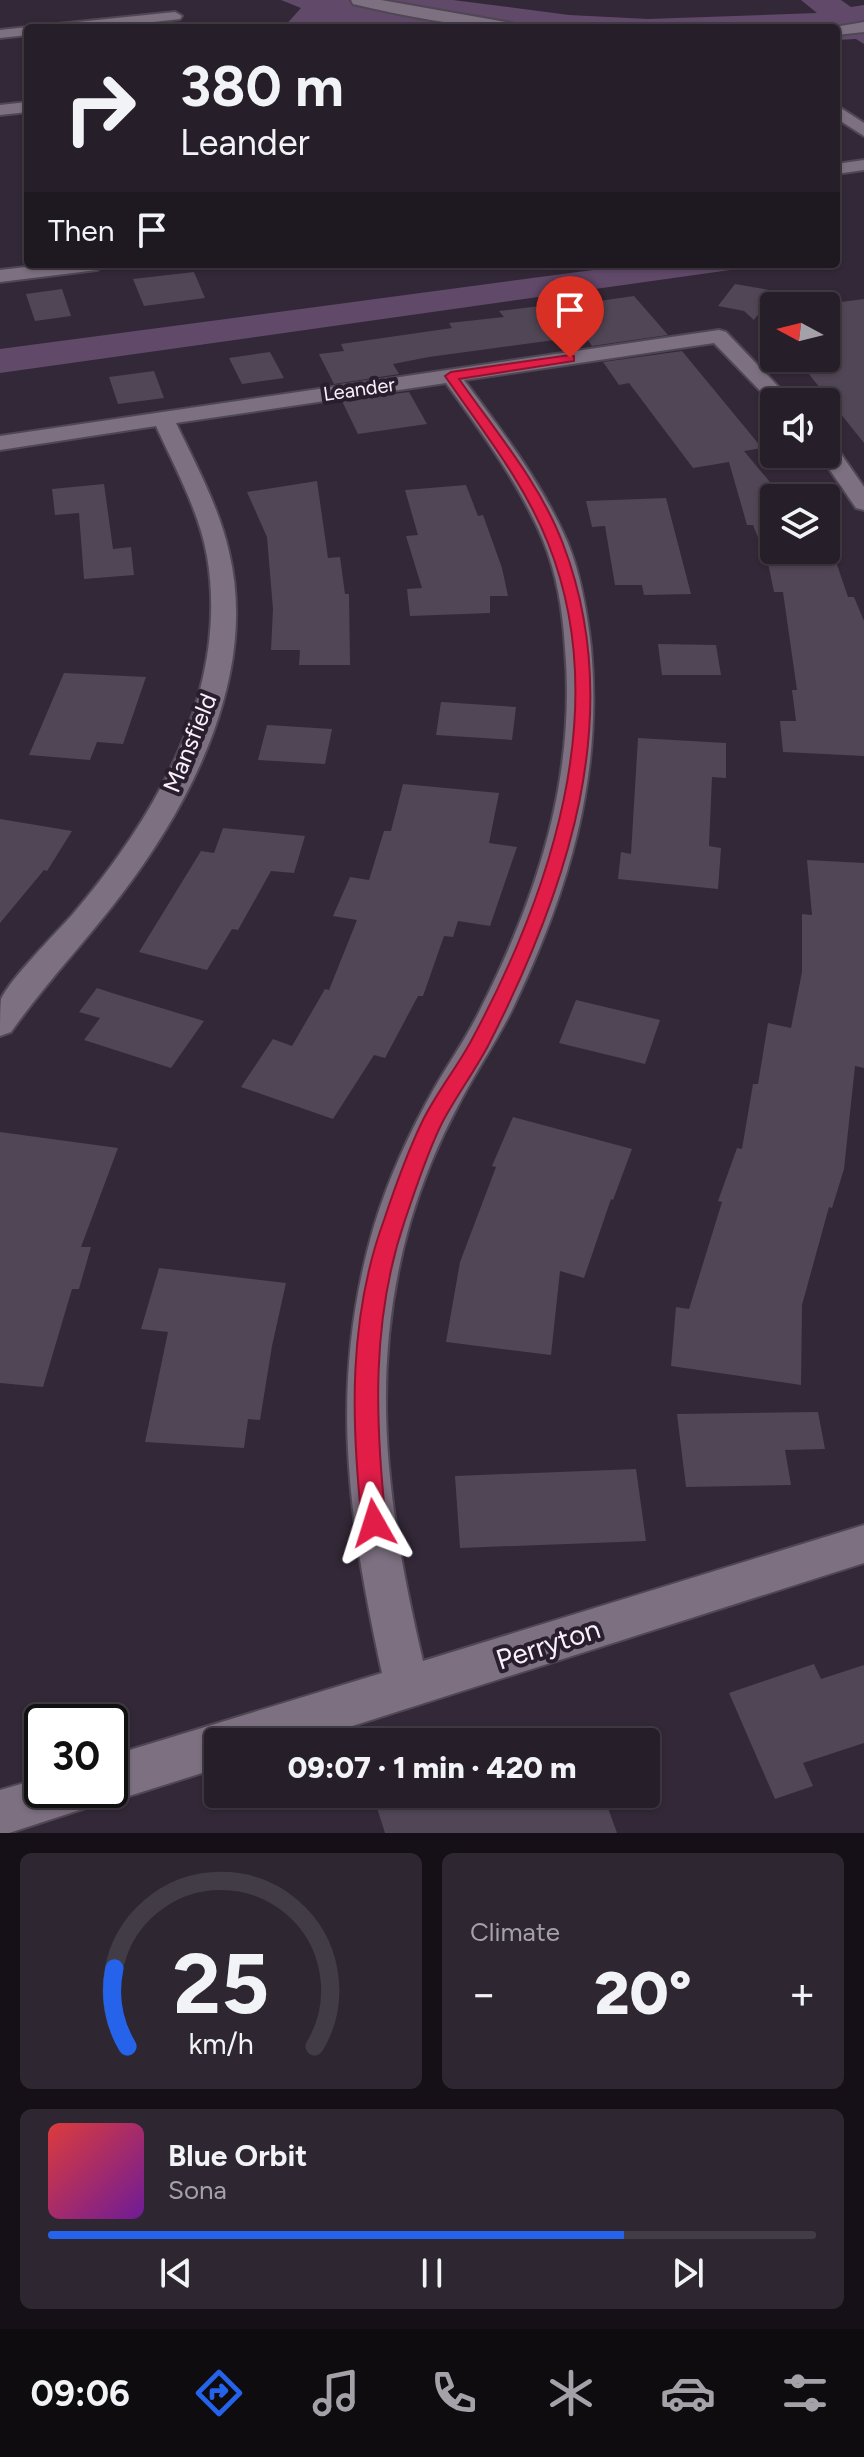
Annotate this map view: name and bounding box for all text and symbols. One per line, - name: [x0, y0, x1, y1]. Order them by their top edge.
- text: 380 m: [180, 53, 344, 120]
- icon: right: [48, 56, 152, 160]
- text: Leander: [180, 121, 310, 164]
- icon: arrive: [130, 208, 174, 252]
- text: Then: [48, 212, 114, 249]
- pin: [536, 276, 604, 358]
- icon: arrive: [548, 288, 592, 332]
- north arrow: [760, 292, 840, 372]
- map controls: [760, 292, 840, 564]
- street label: Leander: [322, 372, 397, 406]
- button: sound: [760, 388, 840, 468]
- button: layers: [760, 484, 840, 564]
- street label: Mansfield: [157, 689, 222, 796]
- position arrow: [332, 1481, 416, 1565]
- street label: Perryton: [492, 1611, 604, 1677]
- speed limit sign: 30: [24, 1704, 128, 1808]
- text: 09:07 · 1 min · 420 m: [288, 1749, 576, 1786]
- text: Climate: [470, 1916, 560, 1948]
- text: 25: [173, 1934, 269, 2034]
- text: 20°: [594, 1957, 692, 2029]
- text: −: [470, 1967, 497, 2020]
- text: +: [789, 1967, 816, 2020]
- text: km/h: [188, 2027, 254, 2061]
- text: Blue Orbit: [168, 2137, 307, 2174]
- text: Sona: [168, 2174, 227, 2206]
- icon: previous: [154, 2251, 198, 2295]
- icon: pause: [410, 2251, 454, 2295]
- icon: next: [666, 2251, 710, 2295]
- icon: directions: [191, 2365, 247, 2421]
- icon: music: [308, 2365, 364, 2421]
- icon: phone: [426, 2365, 482, 2421]
- icon: climate: [543, 2365, 599, 2421]
- icon: car: [660, 2365, 716, 2421]
- icon: filters: [777, 2365, 833, 2421]
- text: 09:06: [31, 2372, 130, 2415]

